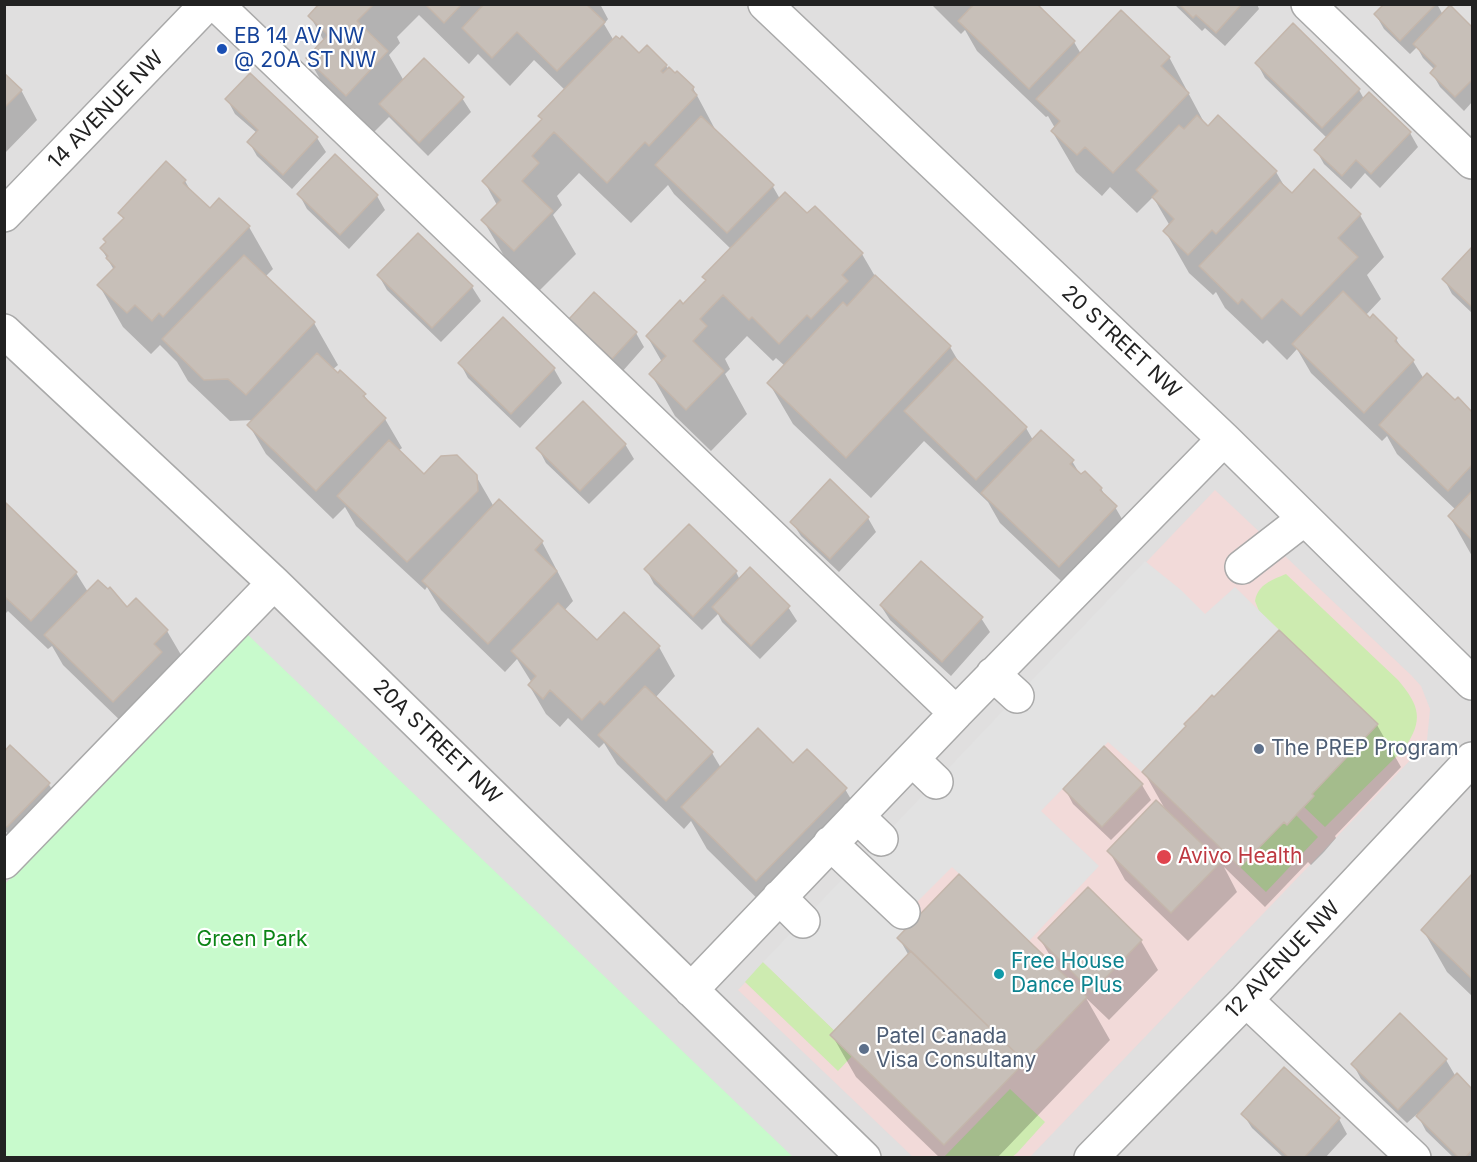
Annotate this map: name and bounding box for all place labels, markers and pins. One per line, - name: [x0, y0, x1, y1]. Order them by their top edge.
- place label: EB 14 AV NW @ 20A ST NW: [234, 24, 376, 74]
- marker: EB 14 AV NW @ 20A ST NW: [215, 42, 229, 56]
- place label: The PREP Program: [1271, 736, 1459, 762]
- marker: The PREP Program: [1252, 742, 1266, 756]
- place label: Avivo Health: [1178, 844, 1302, 870]
- marker: Avivo Health: [1155, 848, 1173, 866]
- place label: Free House Dance Plus: [1011, 949, 1125, 999]
- marker: Free House Dance Plus: [992, 967, 1006, 981]
- place label: Patel Canada Visa Consultany: [876, 1024, 1036, 1074]
- marker: Patel Canada Visa Consultany: [857, 1042, 871, 1056]

